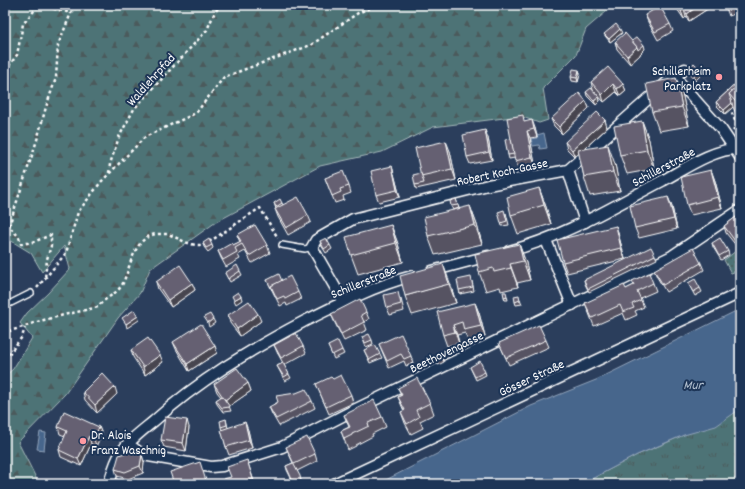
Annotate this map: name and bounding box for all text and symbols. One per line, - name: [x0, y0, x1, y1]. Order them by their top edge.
- street label: Waldlehrpfad: [123, 50, 181, 111]
- place label: Schillerheim Parkplatz: [652, 63, 711, 97]
- marker: Schillerheim Parkplatz: [714, 72, 724, 82]
- street label: Schillerstraße: [629, 143, 699, 193]
- street label: Robert Koch-Gasse: [455, 154, 550, 192]
- street label: Schillerstraße: [328, 261, 400, 305]
- street label: Beethovengasse: [407, 327, 487, 379]
- street label: Gösser Straße: [496, 356, 568, 403]
- water label: Mur: [683, 376, 705, 396]
- place label: Dr. Alois Franz Waschnig: [91, 427, 166, 461]
- marker: Dr. Alois Franz Waschnig: [78, 436, 88, 446]

